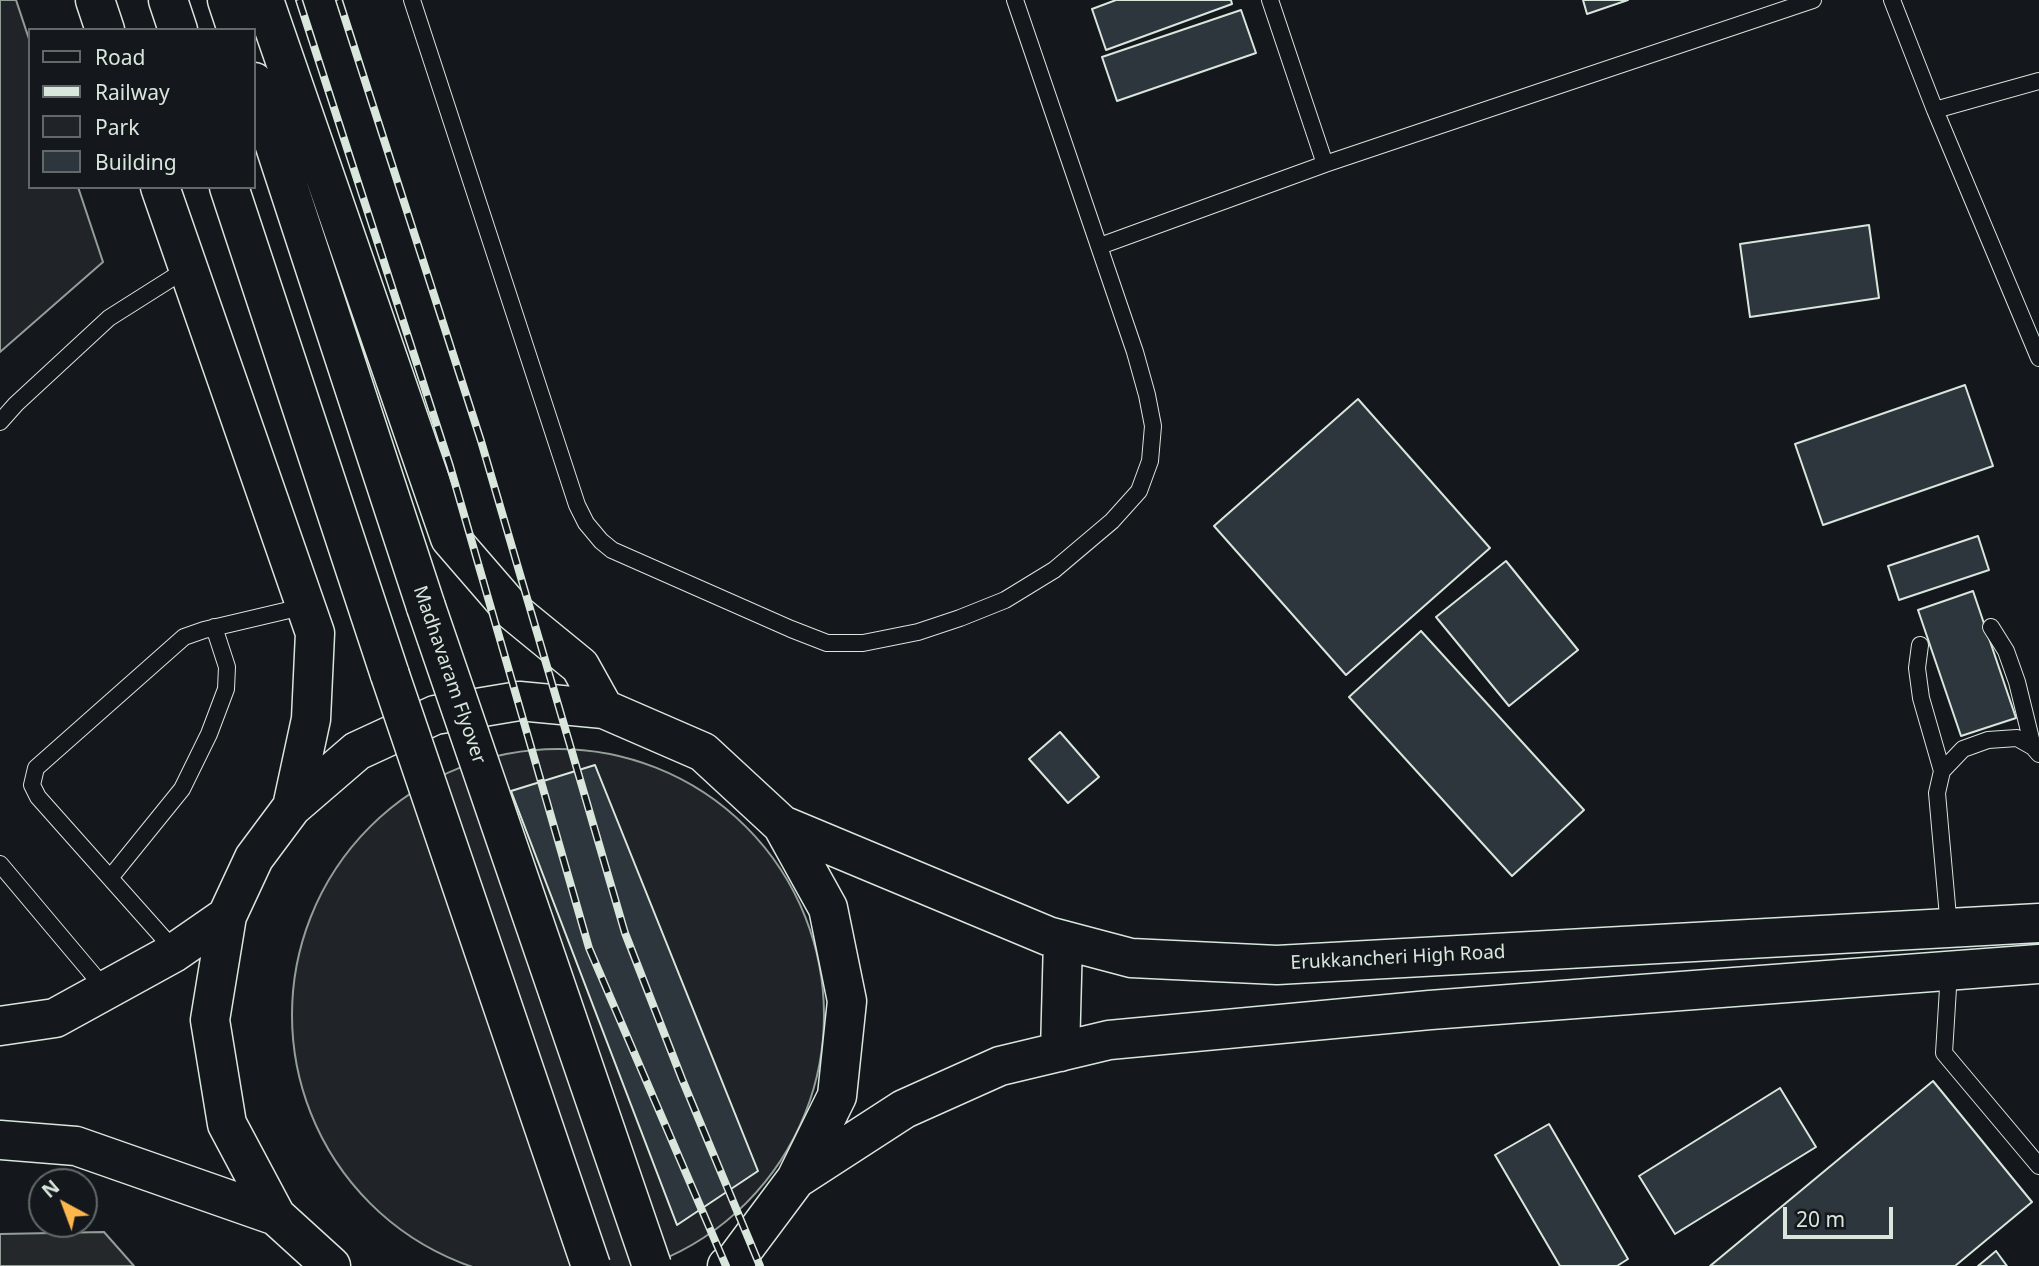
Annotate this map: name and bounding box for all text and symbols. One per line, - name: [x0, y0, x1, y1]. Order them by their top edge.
- legend: [28, 28, 256, 189]
- text: Road: [95, 43, 145, 71]
- text: Railway: [95, 78, 170, 106]
- text: Park: [95, 113, 139, 141]
- text: Building: [95, 148, 177, 176]
- street label: Madhavaram Flyover: [408, 583, 490, 767]
- street label: Erukkancheri High Road: [1290, 941, 1506, 975]
- north arrow: [28, 1168, 98, 1238]
- text: N: [36, 1174, 65, 1204]
- scale bar: [1787, 1192, 1897, 1236]
- text: 20 m: [1796, 1205, 1845, 1233]

